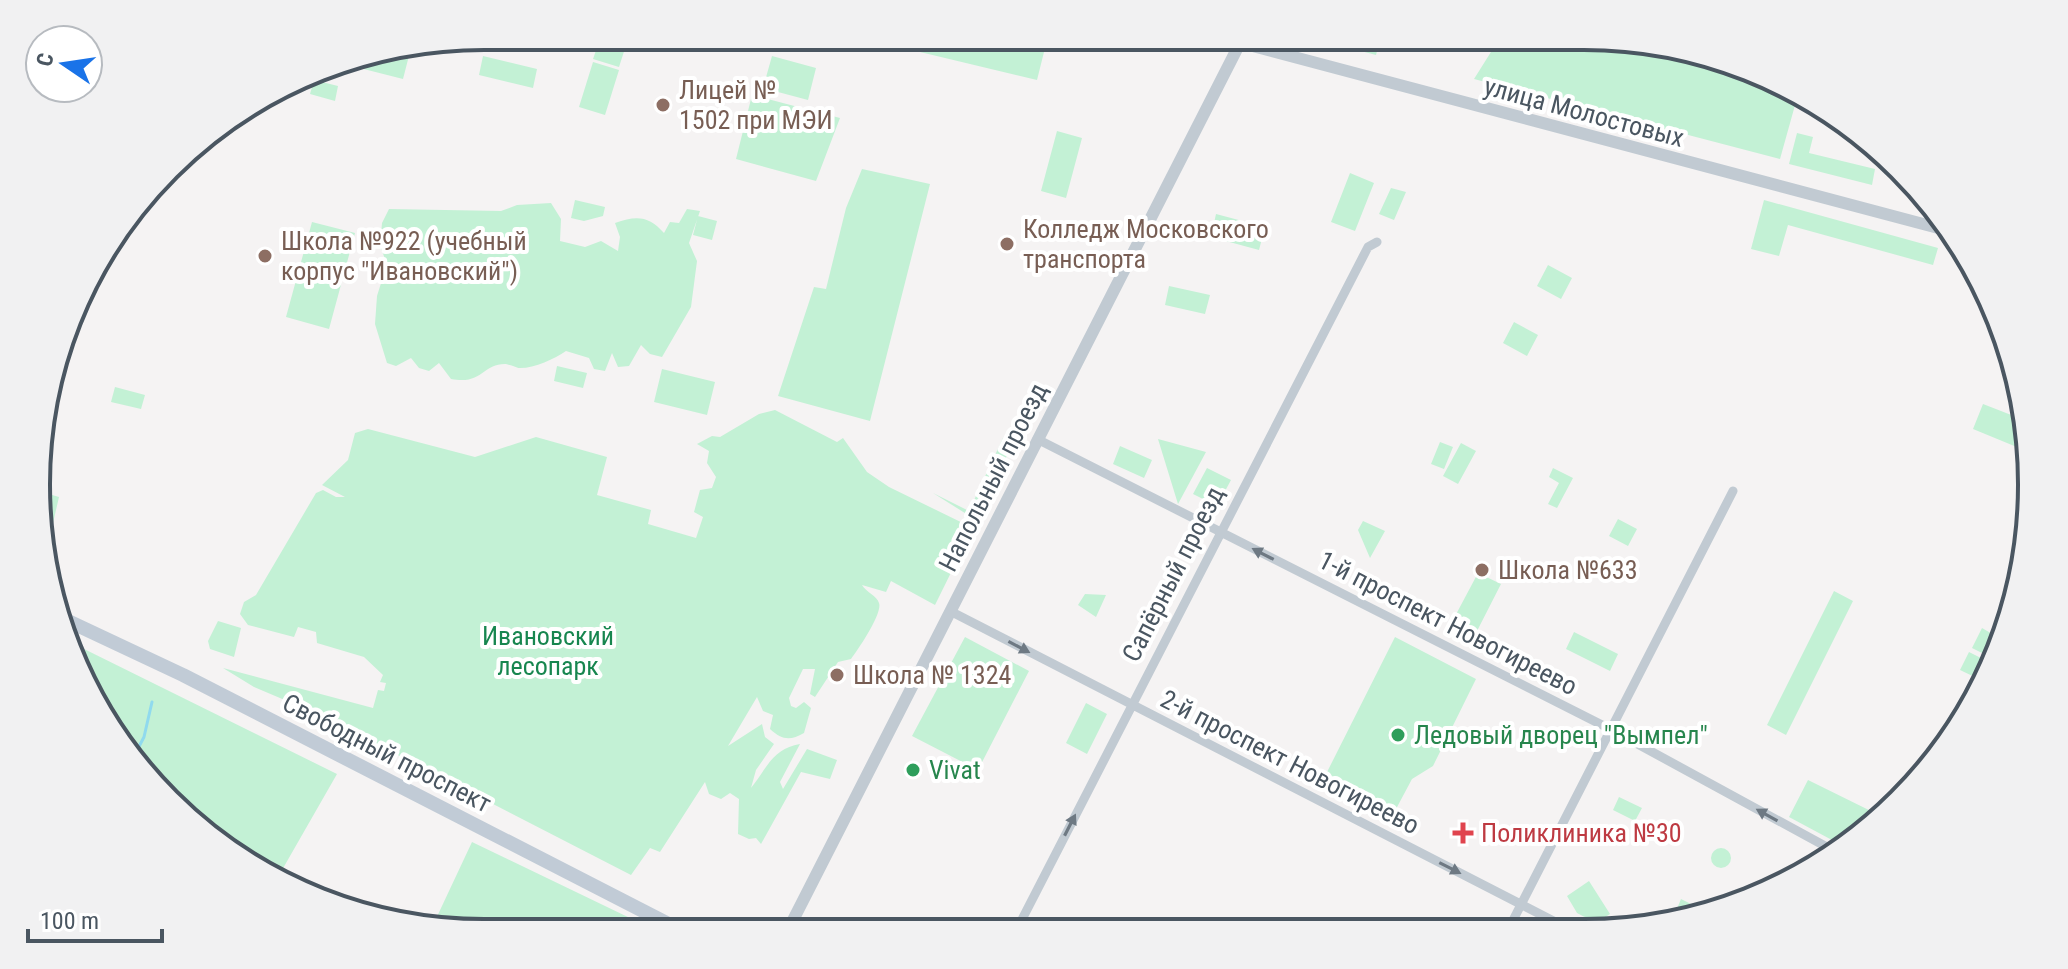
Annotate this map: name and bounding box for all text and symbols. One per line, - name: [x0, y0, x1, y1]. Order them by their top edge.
- north arrow: [24, 24, 104, 104]
- text: С: [31, 51, 59, 69]
- street label: улица Молостовых: [1481, 71, 1687, 153]
- place label: Лицей № 1502 при МЭИ: [679, 75, 833, 135]
- marker: Лицей № 1502 при МЭИ: [654, 96, 672, 114]
- place label: Колледж Московского транспорта: [1023, 214, 1269, 274]
- place label: Школа №922 (учебный корпус "Ивановский"): [281, 226, 527, 286]
- marker: Колледж Московского транспорта: [998, 235, 1016, 253]
- marker: Школа №922 (учебный корпус "Ивановский"): [256, 247, 274, 265]
- street label: Напольный проезд: [933, 378, 1053, 576]
- street label: Сапёрный проезд: [1116, 481, 1230, 667]
- street label: 1-й проспект Новогиреево: [1314, 545, 1582, 701]
- one-way arrow: [1252, 547, 1275, 560]
- place label: Школа №633: [1498, 555, 1638, 585]
- marker: Школа №633: [1473, 561, 1491, 579]
- park label: Ивановский лесопарк: [482, 621, 614, 681]
- one-way arrow: [1007, 641, 1030, 654]
- place label: Школа № 1324: [853, 660, 1011, 690]
- marker: Школа № 1324: [828, 666, 846, 684]
- street label: 2-й проспект Новогиреево: [1156, 684, 1424, 840]
- street label: Свободный проспект: [278, 687, 496, 819]
- place label: Ледовый дворец "Вымпел": [1414, 720, 1708, 750]
- marker: Ледовый дворец "Вымпел": [1389, 726, 1407, 744]
- place label: Vivat: [929, 755, 981, 785]
- marker: Vivat: [904, 761, 922, 779]
- one-way arrow: [1756, 808, 1779, 822]
- one-way arrow: [1063, 814, 1076, 837]
- place label: Поликлиника №30: [1481, 818, 1682, 848]
- marker: Поликлиника №30: [1452, 822, 1474, 844]
- one-way arrow: [1438, 861, 1461, 875]
- scale bar: [28, 893, 162, 943]
- text: 100 m: [40, 907, 99, 935]

